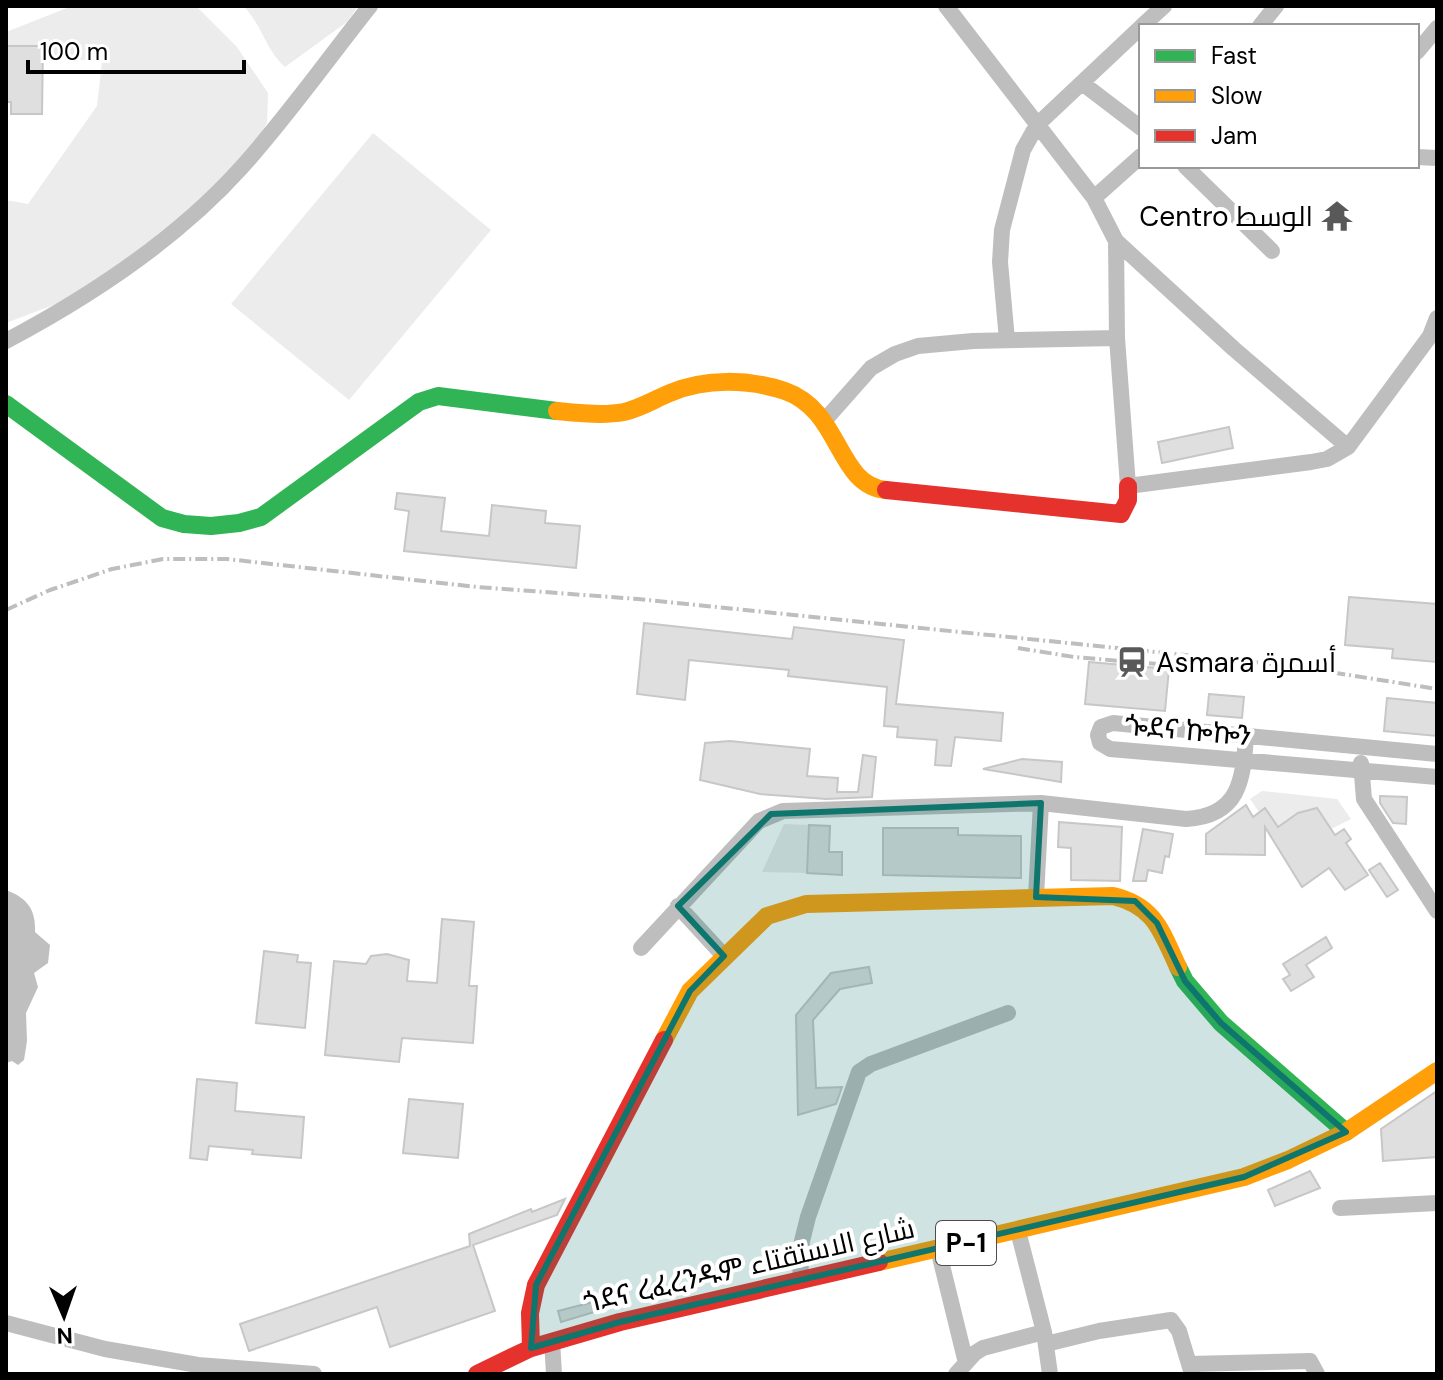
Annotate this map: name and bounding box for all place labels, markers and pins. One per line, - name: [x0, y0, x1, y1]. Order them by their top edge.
- place label: Centro الوسط: [1139, 198, 1313, 235]
- temple icon: Centro الوسط: [1320, 199, 1354, 233]
- place label: Asmara أسمرة: [1156, 644, 1336, 681]
- station icon: Asmara أسمرة: [1115, 645, 1149, 679]

